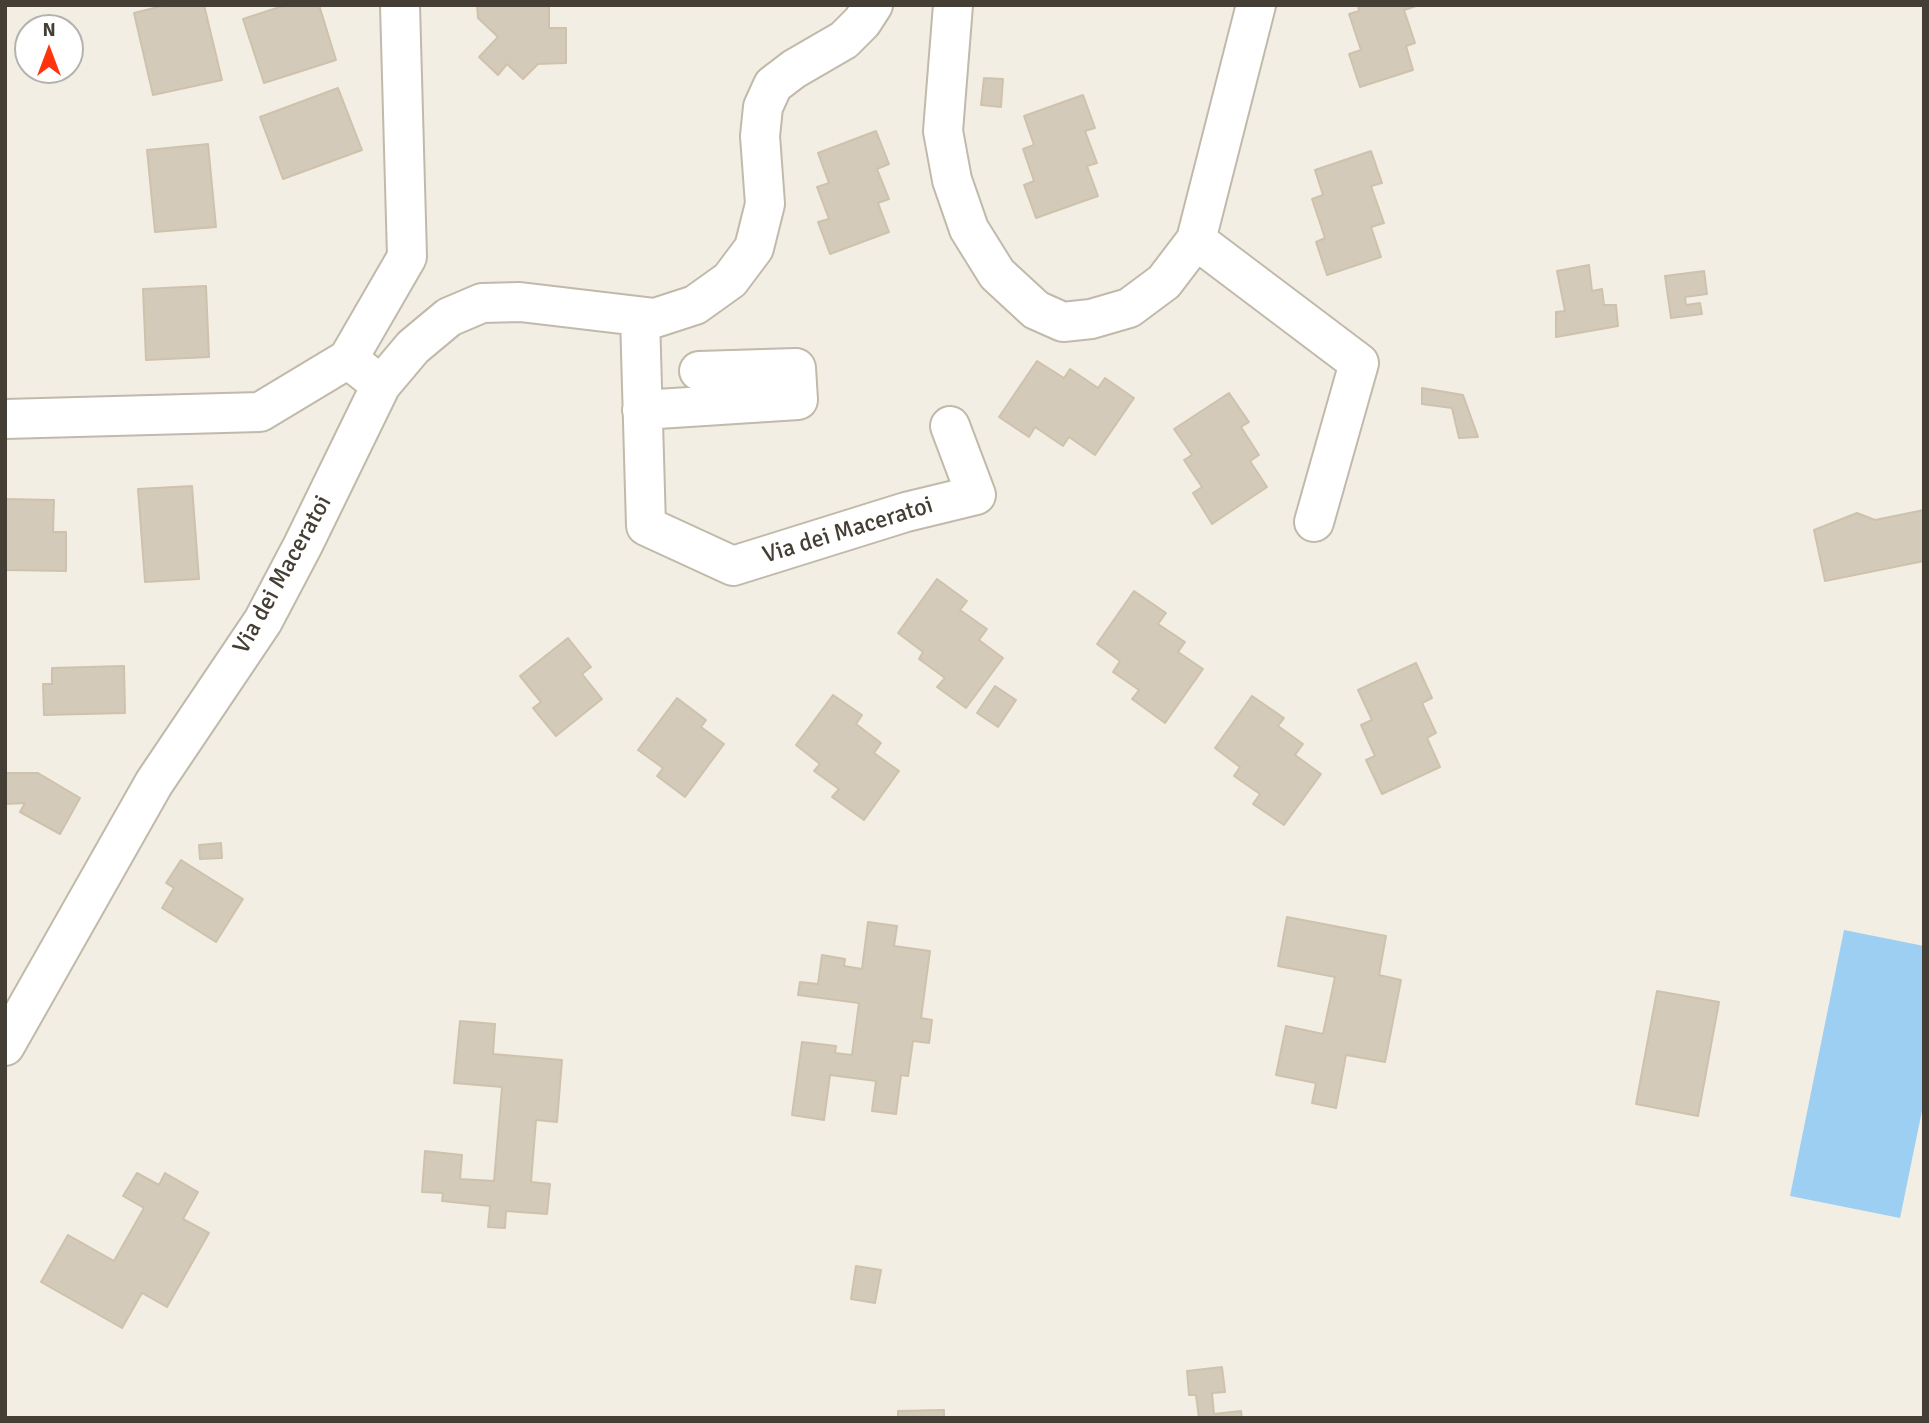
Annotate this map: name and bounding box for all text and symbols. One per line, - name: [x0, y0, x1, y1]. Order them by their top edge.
- north arrow: [14, 14, 84, 84]
- text: N: [42, 18, 56, 42]
- street label: Via dei Maceratoi: [228, 491, 338, 659]
- street label: Via dei Maceratoi: [759, 491, 937, 571]

